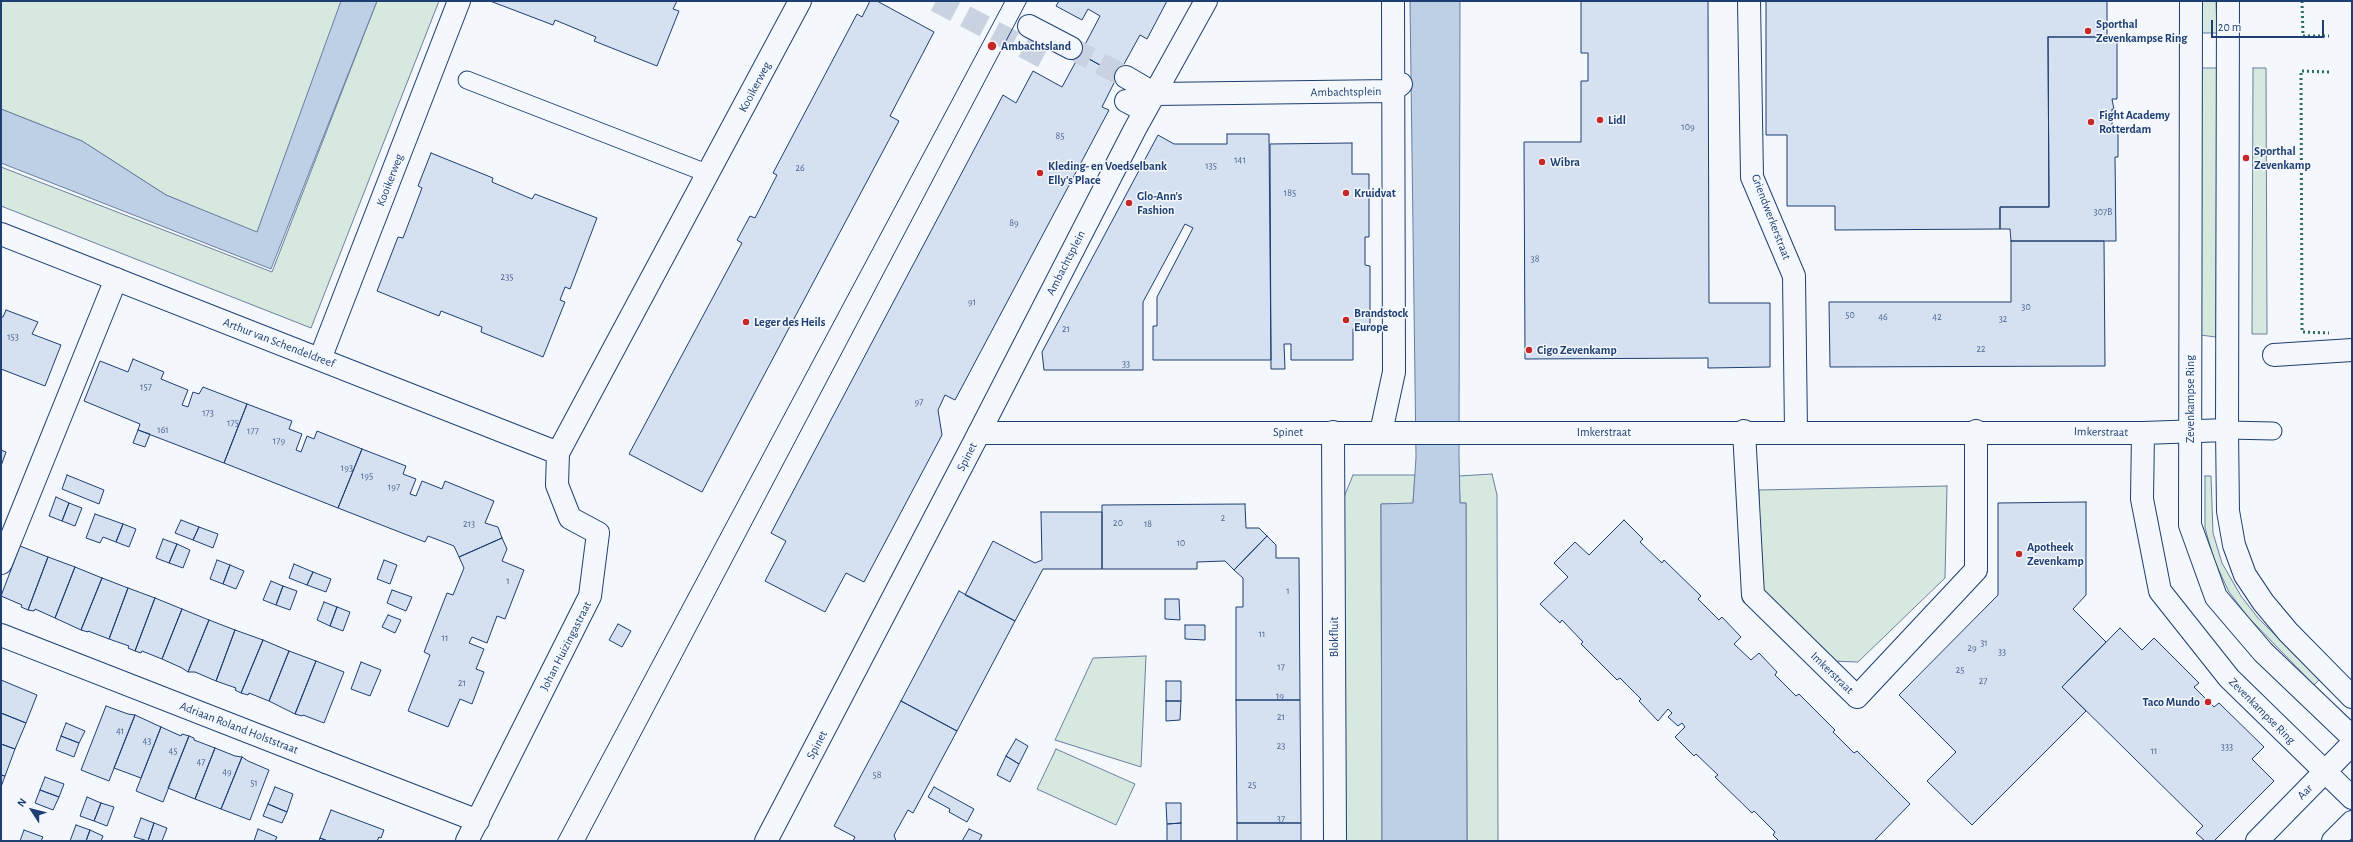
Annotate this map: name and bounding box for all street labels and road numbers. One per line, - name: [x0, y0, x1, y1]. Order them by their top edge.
- street label: Kooikerweg: [736, 59, 774, 115]
- street label: Ambachtsplein: [1310, 84, 1382, 100]
- street label: Kooikerweg: [373, 152, 407, 208]
- street label: Griendwerkerstraat: [1748, 172, 1794, 262]
- street label: Ambachtsplein: [1043, 228, 1089, 298]
- street label: Arthur van Schendeldreef: [221, 315, 337, 371]
- street label: Zevenkampse Ring: [2183, 355, 2197, 443]
- street label: Imkerstraat: [2074, 424, 2128, 440]
- street label: Spinet: [1273, 425, 1303, 439]
- street label: Imkerstraat: [1577, 425, 1631, 439]
- street label: Spinet: [954, 440, 980, 474]
- street label: Johan Huizingastraat: [537, 599, 595, 693]
- street label: Blokfluit: [1327, 617, 1341, 657]
- street label: Imkerstraat: [1807, 649, 1857, 697]
- street label: Zevenkampse Ring: [2226, 675, 2298, 747]
- street label: Adriaan Roland Holststraat: [178, 699, 300, 757]
- street label: Spinet: [804, 728, 830, 762]
- street label: Aar: [2294, 781, 2316, 803]

